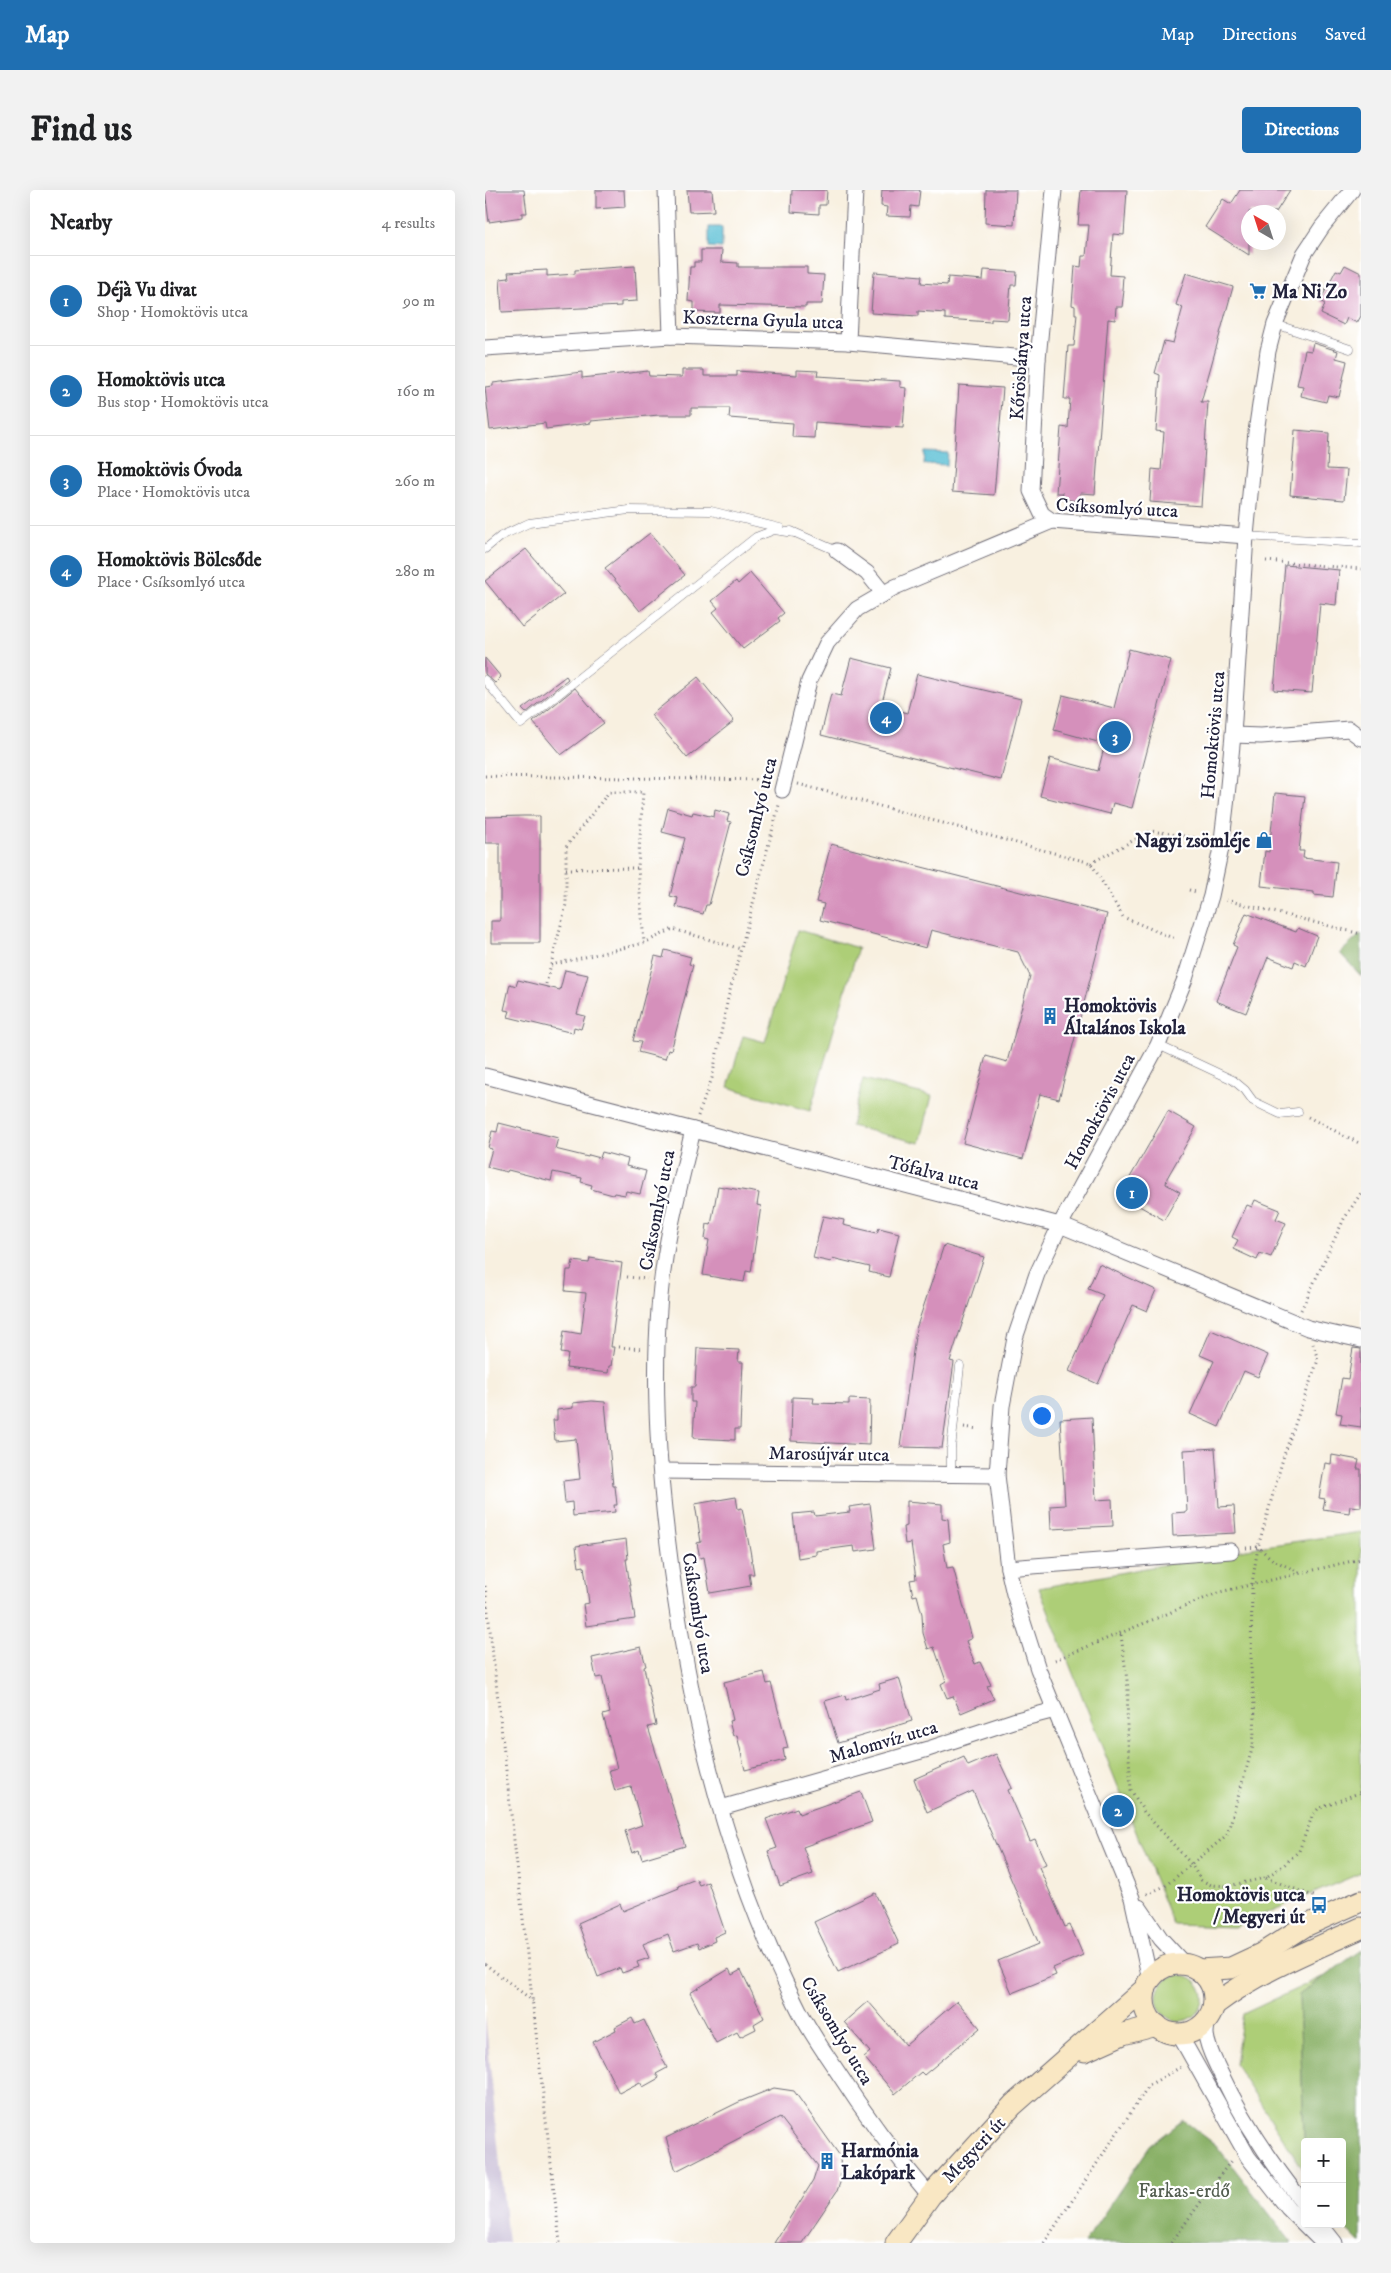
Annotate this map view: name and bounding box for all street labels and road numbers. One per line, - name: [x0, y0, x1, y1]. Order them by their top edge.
- street label: Kőrösbánya utca: [1006, 295, 1037, 421]
- street label: Koszterna Gyula utca: [682, 306, 844, 335]
- street label: Csíksomlyó utca: [1055, 494, 1179, 523]
- street label: Homoktövis utca: [1196, 670, 1231, 800]
- street label: Csíksomlyó utca: [730, 755, 782, 880]
- street label: Homoktövis utca: [1060, 1050, 1141, 1174]
- street label: Csíksomlyó utca: [635, 1148, 680, 1273]
- street label: Tófalva utca: [886, 1151, 982, 1196]
- street label: Marosújvár utca: [768, 1442, 890, 1467]
- street label: Csíksomlyó utca: [677, 1551, 718, 1675]
- street label: Malomvíz utca: [827, 1716, 940, 1769]
- street label: Csíksomlyó utca: [795, 1972, 878, 2089]
- street label: Megyeri út: [938, 2112, 1011, 2188]

